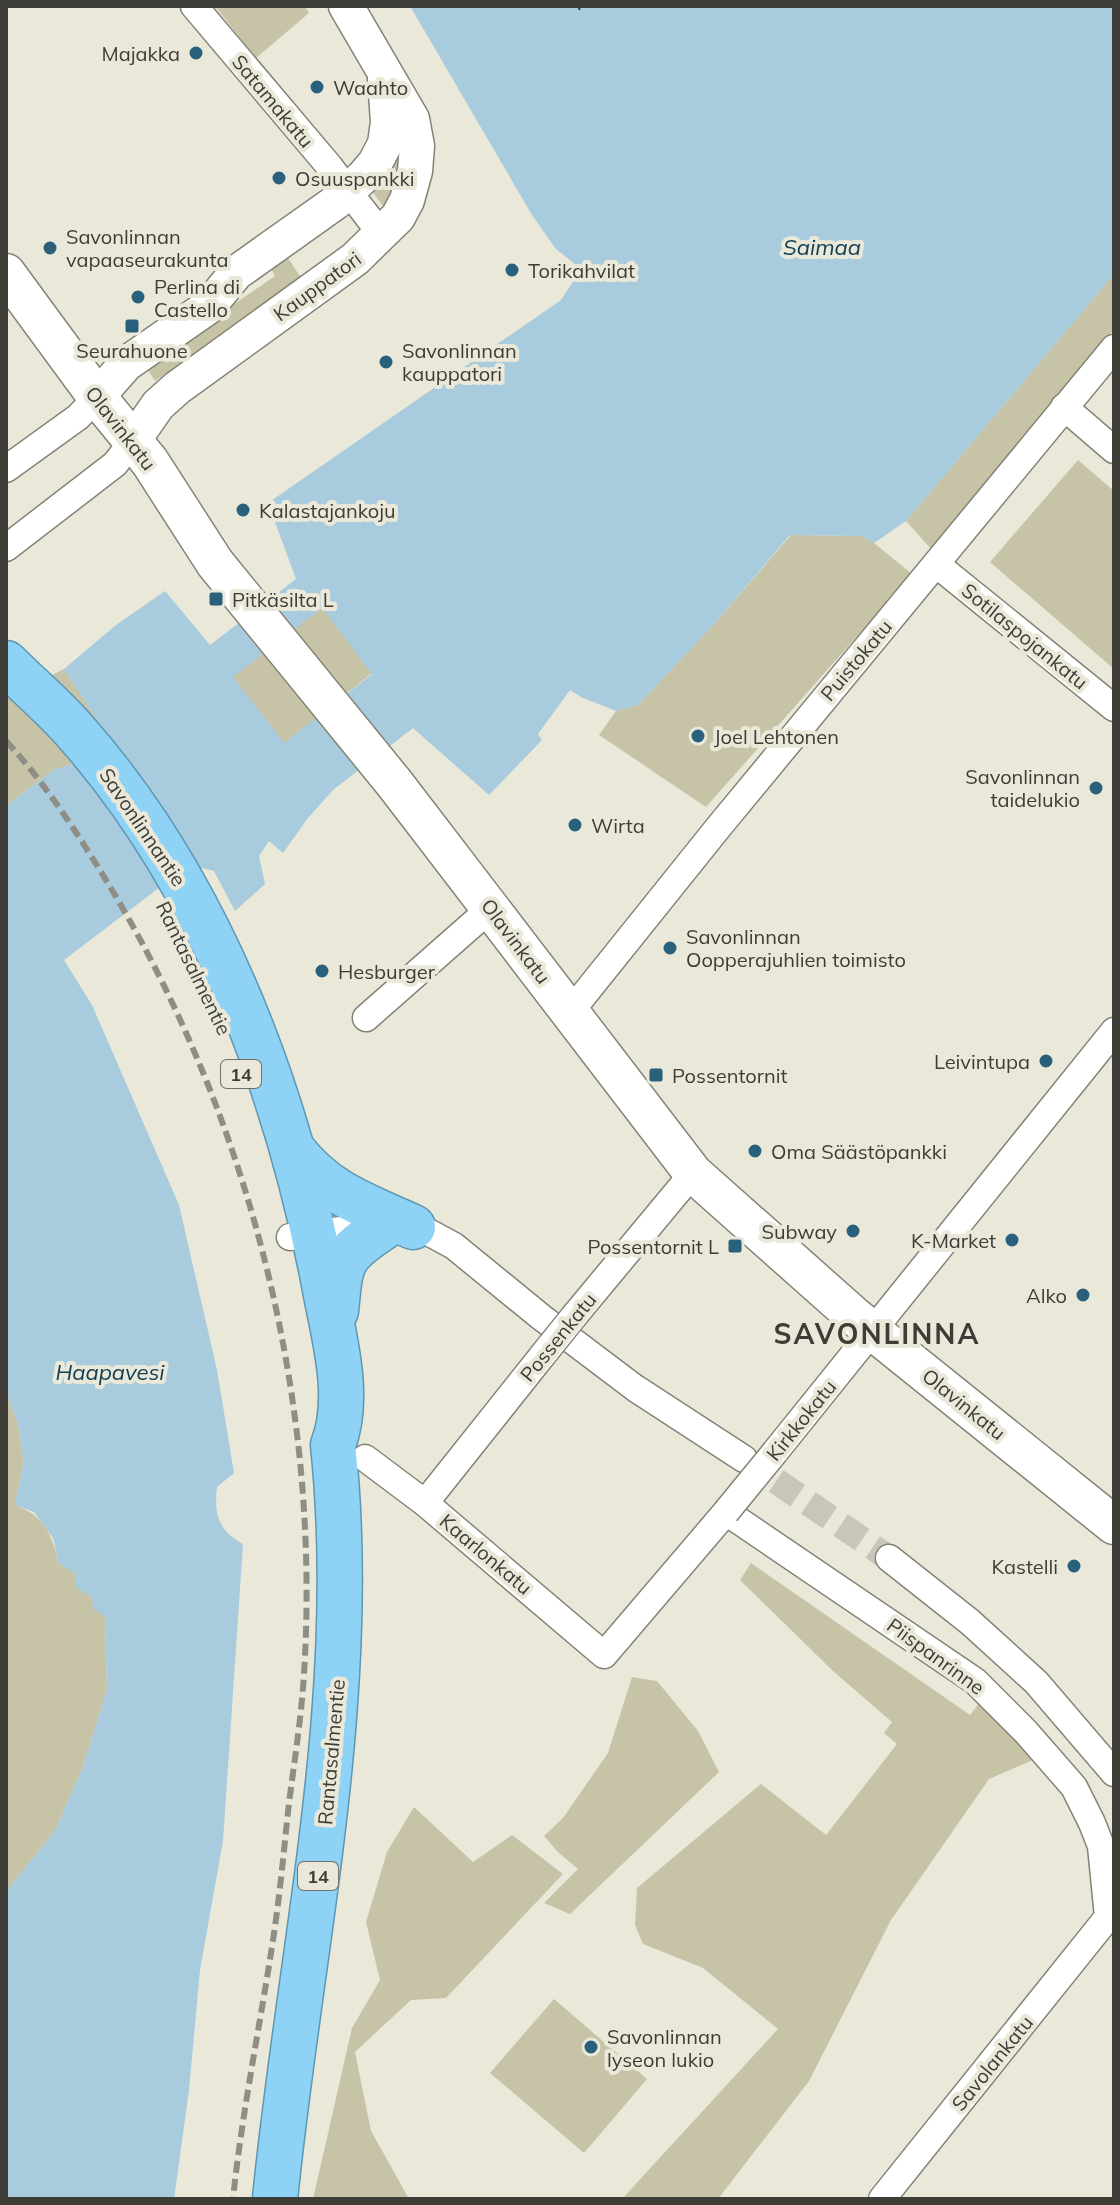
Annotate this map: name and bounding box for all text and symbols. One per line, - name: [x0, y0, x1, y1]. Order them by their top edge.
- place label: Majakka: [102, 41, 180, 66]
- marker: Majakka: [187, 44, 205, 62]
- street label: Satamakatu: [227, 49, 319, 153]
- place label: Waahto: [333, 75, 408, 100]
- marker: Waahto: [308, 78, 326, 96]
- place label: Osuuspankki: [295, 166, 414, 191]
- marker: Osuuspankki: [270, 169, 288, 187]
- place label: Savonlinnan vapaaseurakunta: [66, 224, 228, 272]
- water label: Saimaa: [783, 233, 861, 261]
- marker: Savonlinnan vapaaseurakunta: [41, 239, 59, 257]
- street label: Kauppatori: [268, 246, 366, 326]
- place label: Torikahvilat: [528, 258, 635, 283]
- marker: Torikahvilat: [503, 261, 521, 279]
- place label: Perlina di Castello: [154, 274, 240, 322]
- marker: Perlina di Castello: [129, 288, 147, 306]
- marker: Seurahuone: [123, 317, 141, 335]
- place label: Seurahuone: [76, 338, 188, 363]
- place label: Savonlinnan kauppatori: [402, 338, 517, 386]
- marker: Savonlinnan kauppatori: [377, 353, 395, 371]
- street label: Olavinkatu: [80, 381, 162, 475]
- place label: Kalastajankoju: [259, 498, 396, 523]
- marker: Kalastajankoju: [234, 501, 252, 519]
- street label: Sotilaspojankatu: [957, 578, 1093, 694]
- place label: Pitkäsilta L: [232, 587, 334, 612]
- marker: Pitkäsilta L: [207, 590, 225, 608]
- street label: Puistokatu: [815, 614, 897, 706]
- place label: Joel Lehtonen: [714, 724, 839, 749]
- marker: Joel Lehtonen: [689, 727, 707, 745]
- street label: Savonlinnantie: [94, 763, 192, 891]
- place label: Savonlinnan taidelukio: [965, 764, 1080, 812]
- marker: Savonlinnan taidelukio: [1087, 779, 1105, 797]
- place label: Wirta: [591, 813, 645, 838]
- marker: Wirta: [566, 816, 584, 834]
- street label: Olavinkatu: [476, 894, 556, 988]
- street label: Rantasalmentie: [151, 897, 237, 1039]
- place label: Savonlinnan Oopperajuhlien toimisto: [686, 924, 906, 972]
- marker: Savonlinnan Oopperajuhlien toimisto: [661, 939, 679, 957]
- place label: Hesburger: [338, 959, 436, 984]
- marker: Hesburger: [313, 962, 331, 980]
- place label: Leivintupa: [934, 1049, 1030, 1074]
- marker: Leivintupa: [1037, 1052, 1055, 1070]
- road number: 14: [221, 1060, 261, 1088]
- place label: Possentornit: [672, 1063, 788, 1088]
- marker: Possentornit: [647, 1066, 665, 1084]
- place label: Oma Säästöpankki: [771, 1139, 947, 1164]
- marker: Oma Säästöpankki: [746, 1142, 764, 1160]
- place label: Subway: [761, 1219, 837, 1244]
- marker: Subway: [844, 1222, 862, 1240]
- place label: K-Market: [911, 1228, 996, 1253]
- marker: K-Market: [1003, 1231, 1021, 1249]
- place label: Possentornit L: [587, 1234, 719, 1259]
- marker: Possentornit L: [726, 1237, 744, 1255]
- place label: Alko: [1026, 1283, 1067, 1308]
- marker: Alko: [1074, 1286, 1092, 1304]
- street label: Possenkatu: [515, 1287, 601, 1387]
- district label: SAVONLINNA: [773, 1316, 981, 1351]
- water label: Haapavesi: [55, 1358, 165, 1386]
- street label: Olavinkatu: [917, 1363, 1011, 1445]
- street label: Kirkkokatu: [761, 1374, 841, 1466]
- street label: Kaarlonkatu: [435, 1508, 537, 1600]
- place label: Kastelli: [991, 1554, 1058, 1579]
- marker: Kastelli: [1065, 1557, 1083, 1575]
- street label: Piispanrinne: [882, 1612, 990, 1700]
- street label: Rantasalmentie: [312, 1678, 350, 1826]
- road number: 14: [298, 1862, 338, 1890]
- street label: Savolankatu: [946, 2010, 1038, 2116]
- place label: Savonlinnan lyseon lukio: [607, 2024, 722, 2072]
- marker: Savonlinnan lyseon lukio: [582, 2038, 600, 2056]

